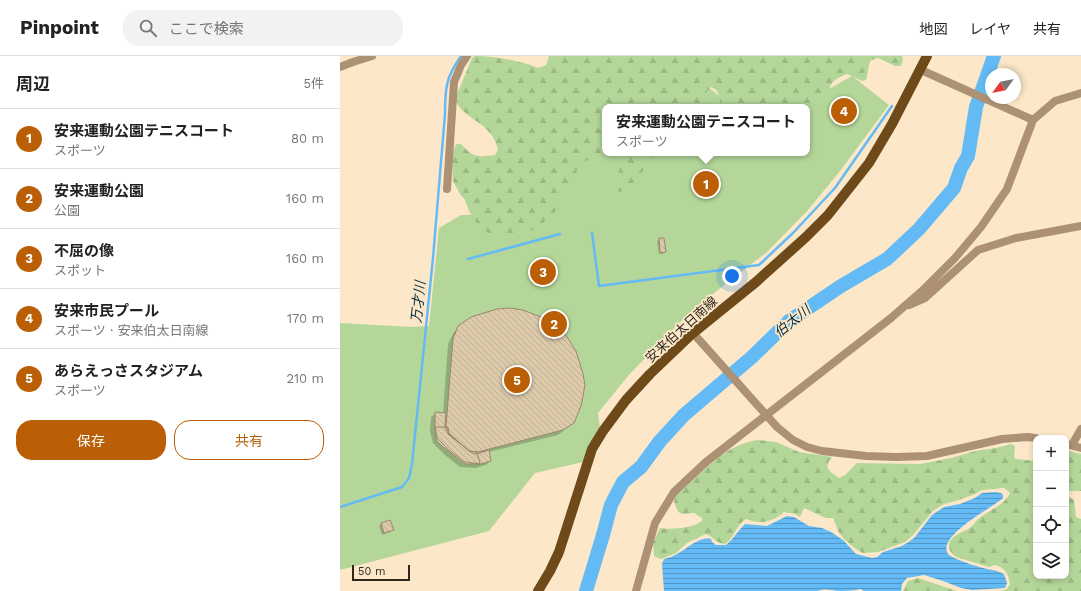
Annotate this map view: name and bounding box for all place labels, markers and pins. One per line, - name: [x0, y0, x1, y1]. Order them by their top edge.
- pin: 4: [831, 96, 857, 126]
- pin: 1: [693, 169, 719, 199]
- pin: 3: [530, 257, 556, 287]
- pin: 2: [541, 309, 567, 339]
- pin: 5: [504, 365, 530, 395]

